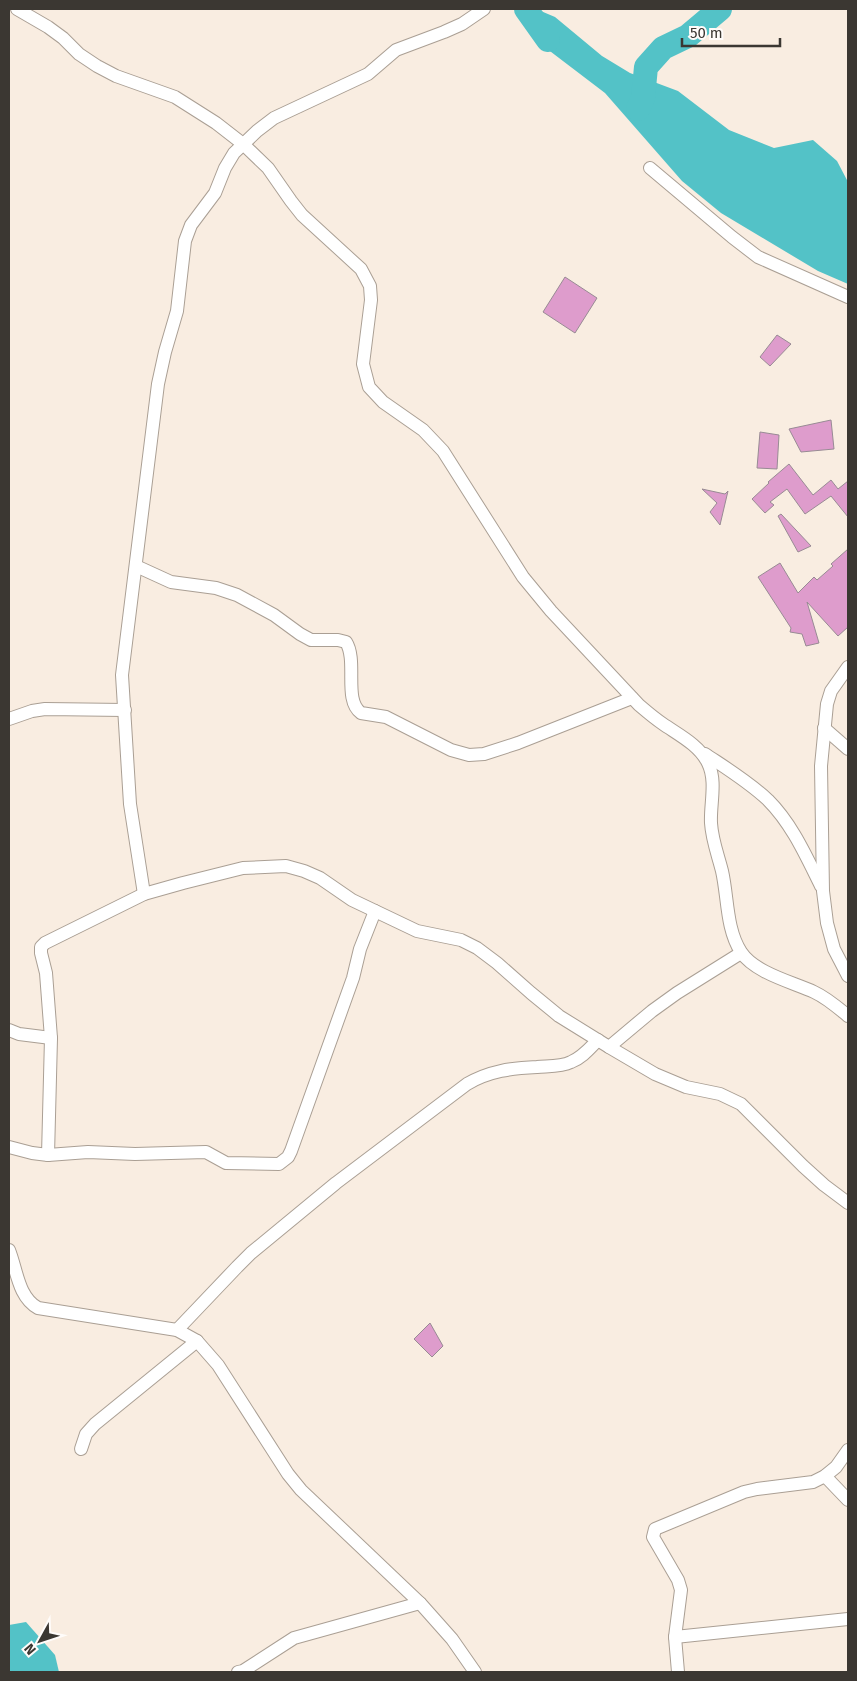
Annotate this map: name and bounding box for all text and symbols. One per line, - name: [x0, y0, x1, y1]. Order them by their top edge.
- scale bar: [682, 15, 780, 47]
- text: 50 m: [690, 24, 723, 42]
- north arrow: [15, 1616, 65, 1666]
- text: N: [21, 1640, 40, 1658]

